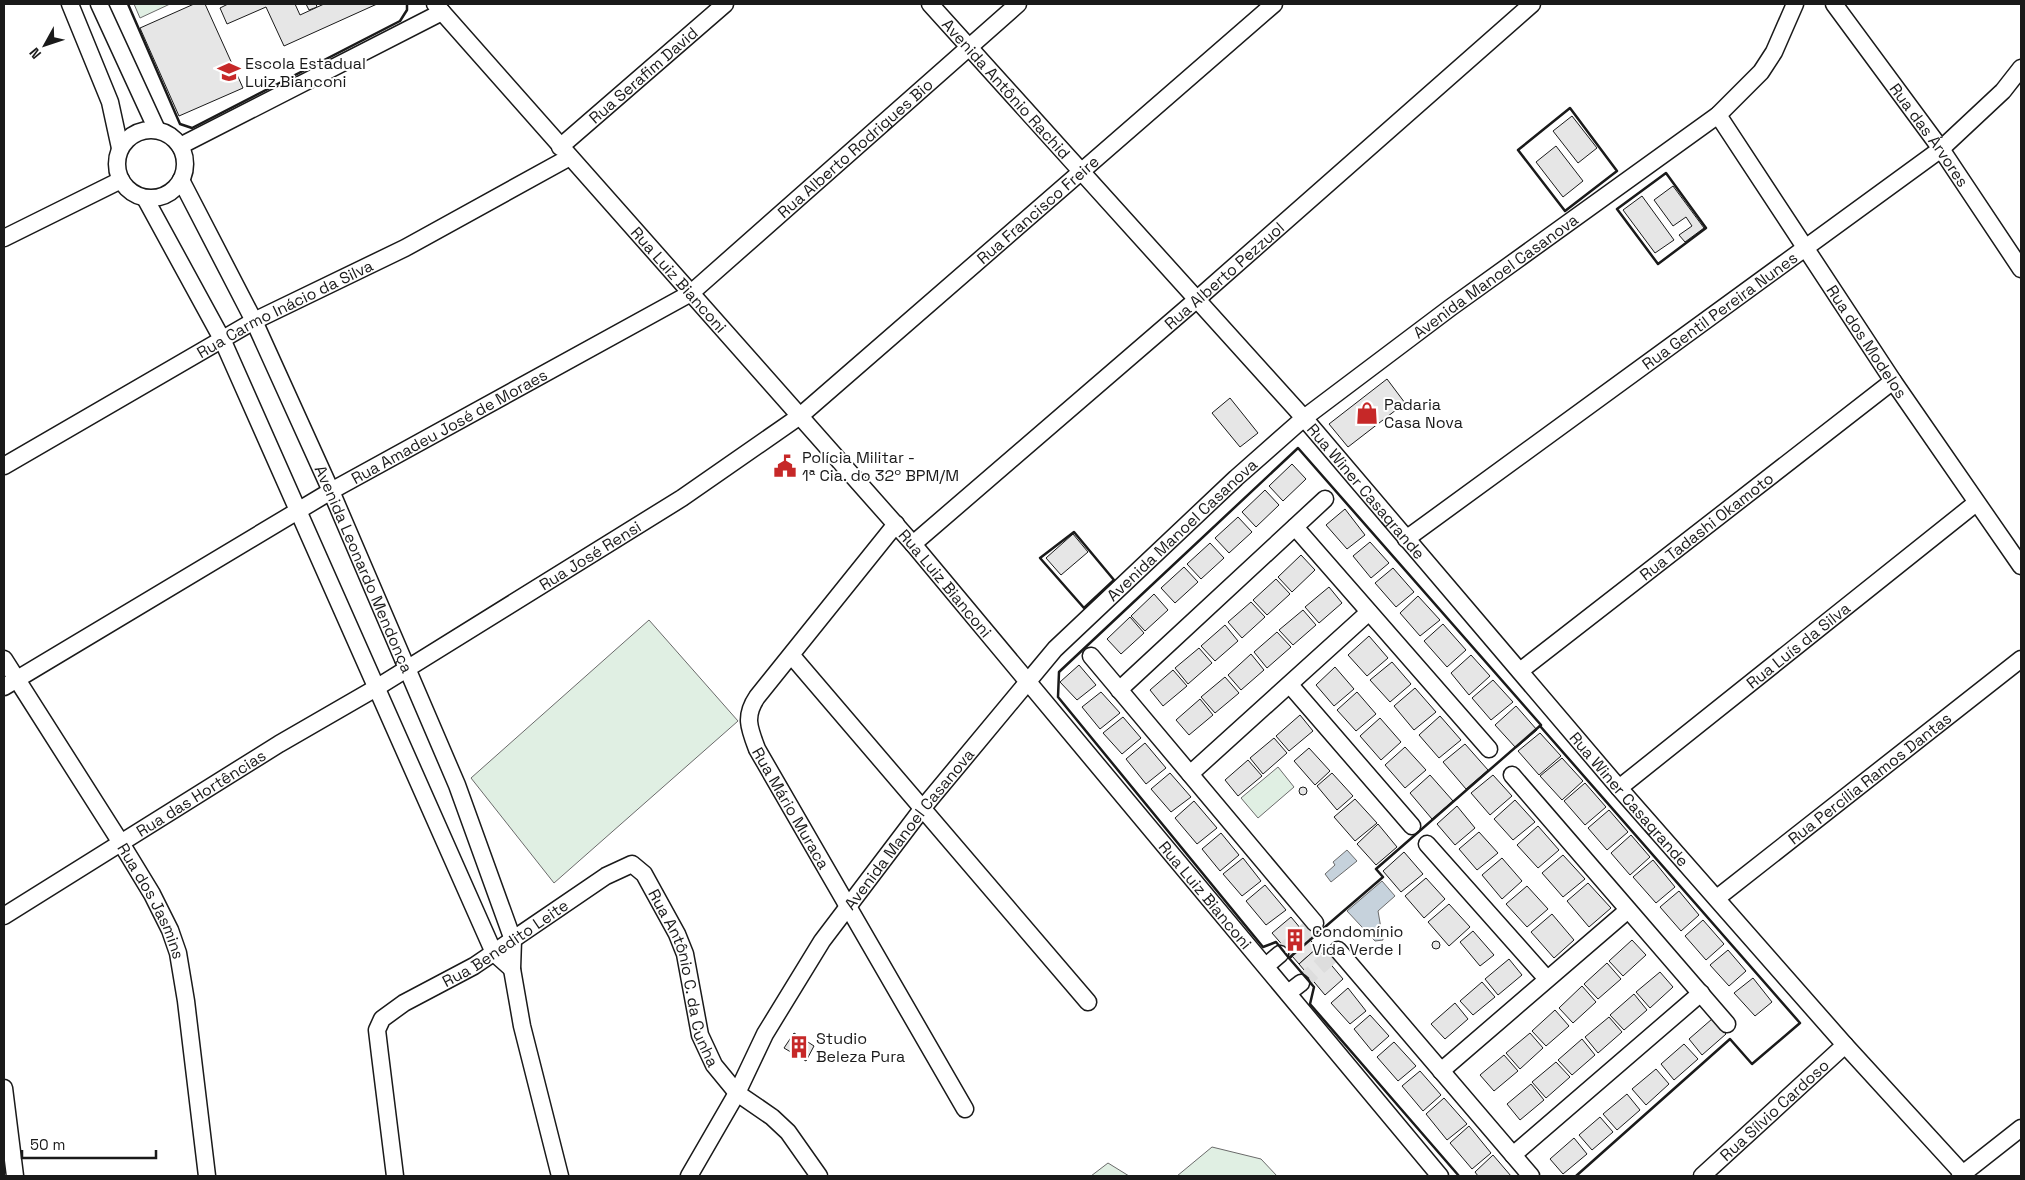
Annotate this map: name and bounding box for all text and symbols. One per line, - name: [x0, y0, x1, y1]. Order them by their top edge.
- street label: Avenida Antônio Rachid: [937, 14, 1075, 163]
- north arrow: [20, 20, 70, 70]
- street label: Rua Serafim David: [585, 22, 702, 128]
- text: N: [25, 44, 45, 63]
- place label: Escola Estadual Luiz Bianconi: [245, 53, 366, 92]
- school or university icon: Escola Estadual Luiz Bianconi: [216, 59, 242, 85]
- street label: Rua Alberto Rodrigues Bio: [773, 74, 938, 223]
- street label: Rua das Árvores: [1885, 79, 1973, 191]
- street label: Rua Francisco Freire: [972, 151, 1103, 269]
- street label: Avenida Manoel Casanova: [1409, 209, 1582, 343]
- street label: Rua Alberto Pezzuol: [1160, 217, 1289, 334]
- street label: Rua Luiz Bianconi: [626, 222, 731, 337]
- street label: Rua Gentil Pereira Nunes: [1638, 247, 1802, 375]
- street label: Rua Carmo Inácio da Silva: [193, 255, 377, 363]
- street label: Rua dos Modelos: [1822, 281, 1912, 402]
- street label: Rua Amadeu José de Moraes: [347, 364, 551, 489]
- place label: Padaria Casa Nova: [1384, 394, 1463, 433]
- shop icon: Padaria Casa Nova: [1354, 400, 1380, 426]
- street label: Rua Winer Casagrande: [1302, 419, 1430, 564]
- place label: Polícia Militar - 1ª Cia. do 32º BPM/M: [802, 447, 959, 486]
- public building icon: Polícia Militar - 1ª Cia. do 32º BPM/M: [772, 453, 798, 479]
- street label: Avenida Manoel Casanova: [1102, 454, 1262, 606]
- street label: Avenida Leonardo Mendonça: [310, 462, 418, 676]
- street label: Rua Tadashi Okamoto: [1635, 468, 1778, 585]
- street label: Rua José Rensi: [535, 516, 645, 595]
- street label: Rua Luiz Bianconi: [894, 525, 996, 642]
- street label: Rua Luís da Silva: [1742, 598, 1854, 693]
- street label: Rua Percília Ramos Dantas: [1784, 708, 1956, 849]
- street label: Rua Winer Casagrande: [1565, 728, 1693, 871]
- street label: Rua Mário Muraca: [747, 743, 834, 873]
- street label: Avenida Manoel Casanova: [839, 744, 979, 914]
- street label: Rua das Hortências: [132, 745, 270, 842]
- street label: Rua Luiz Bianconi: [1154, 837, 1256, 954]
- street label: Rua dos Jasmins: [112, 839, 189, 961]
- street label: Rua Antônio C. da Cunha: [643, 885, 723, 1070]
- street label: Rua Benedito Leite: [439, 895, 573, 992]
- place label: Condomínio Vida Verde I: [1312, 921, 1403, 960]
- building icon: Condomínio Vida Verde I: [1282, 927, 1308, 953]
- place label: Studio Beleza Pura: [816, 1028, 905, 1067]
- building icon: Studio Beleza Pura: [786, 1034, 812, 1060]
- street label: Rua Sílvio Cardoso: [1715, 1055, 1834, 1166]
- scale bar: [22, 1128, 156, 1160]
- text: 50 m: [30, 1135, 65, 1154]

